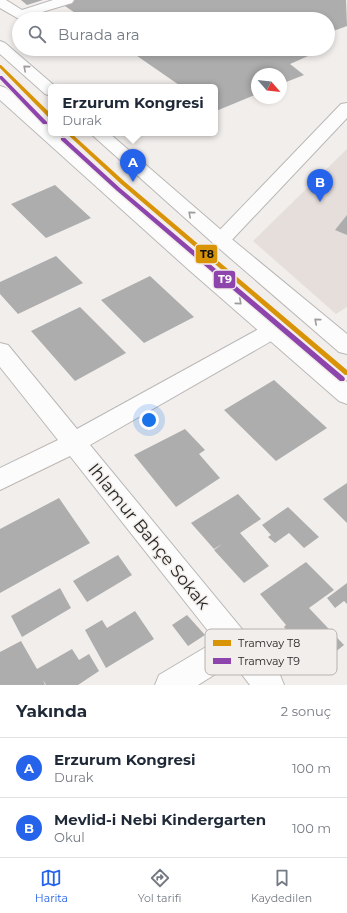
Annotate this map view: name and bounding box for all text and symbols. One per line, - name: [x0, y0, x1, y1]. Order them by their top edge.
- search box: [12, 12, 335, 56]
- icon: search: [26, 23, 48, 45]
- text: Burada ara: [58, 25, 140, 44]
- one-way arrow: [23, 66, 30, 73]
- north arrow: [251, 68, 287, 104]
- popup: [48, 84, 218, 136]
- text: Erzurum Kongresi: [62, 93, 204, 112]
- text: Durak: [62, 112, 102, 128]
- pin: A: [120, 149, 146, 182]
- pin: B: [307, 169, 333, 202]
- one-way arrow: [189, 212, 196, 219]
- line badge: T8: [195, 244, 218, 264]
- text: T8: [200, 247, 214, 261]
- line badge: T9: [213, 270, 236, 289]
- text: T9: [218, 272, 232, 286]
- one-way arrow: [234, 298, 242, 305]
- one-way arrow: [314, 318, 322, 325]
- your location: [139, 410, 159, 430]
- street label: Ihlamur Bahçe Sokak: [84, 459, 214, 614]
- legend: [205, 629, 337, 675]
- text: Tramvay T8: [238, 636, 300, 650]
- text: Tramvay T9: [238, 654, 300, 668]
- text: Yakında: [16, 701, 87, 721]
- text: 2 sonuç: [281, 703, 331, 719]
- text: Erzurum Kongresi: [54, 750, 196, 769]
- text: A: [24, 760, 34, 776]
- text: 100 m: [292, 760, 331, 776]
- text: Durak: [54, 769, 94, 785]
- text: Mevlid-i Nebi Kindergarten: [54, 810, 266, 829]
- text: B: [24, 820, 34, 836]
- text: 100 m: [292, 820, 331, 836]
- text: Okul: [54, 829, 85, 845]
- tab: Harita: [35, 867, 68, 905]
- tab: Yol tarifi: [138, 867, 181, 905]
- tab: Kaydedilen: [251, 867, 312, 905]

